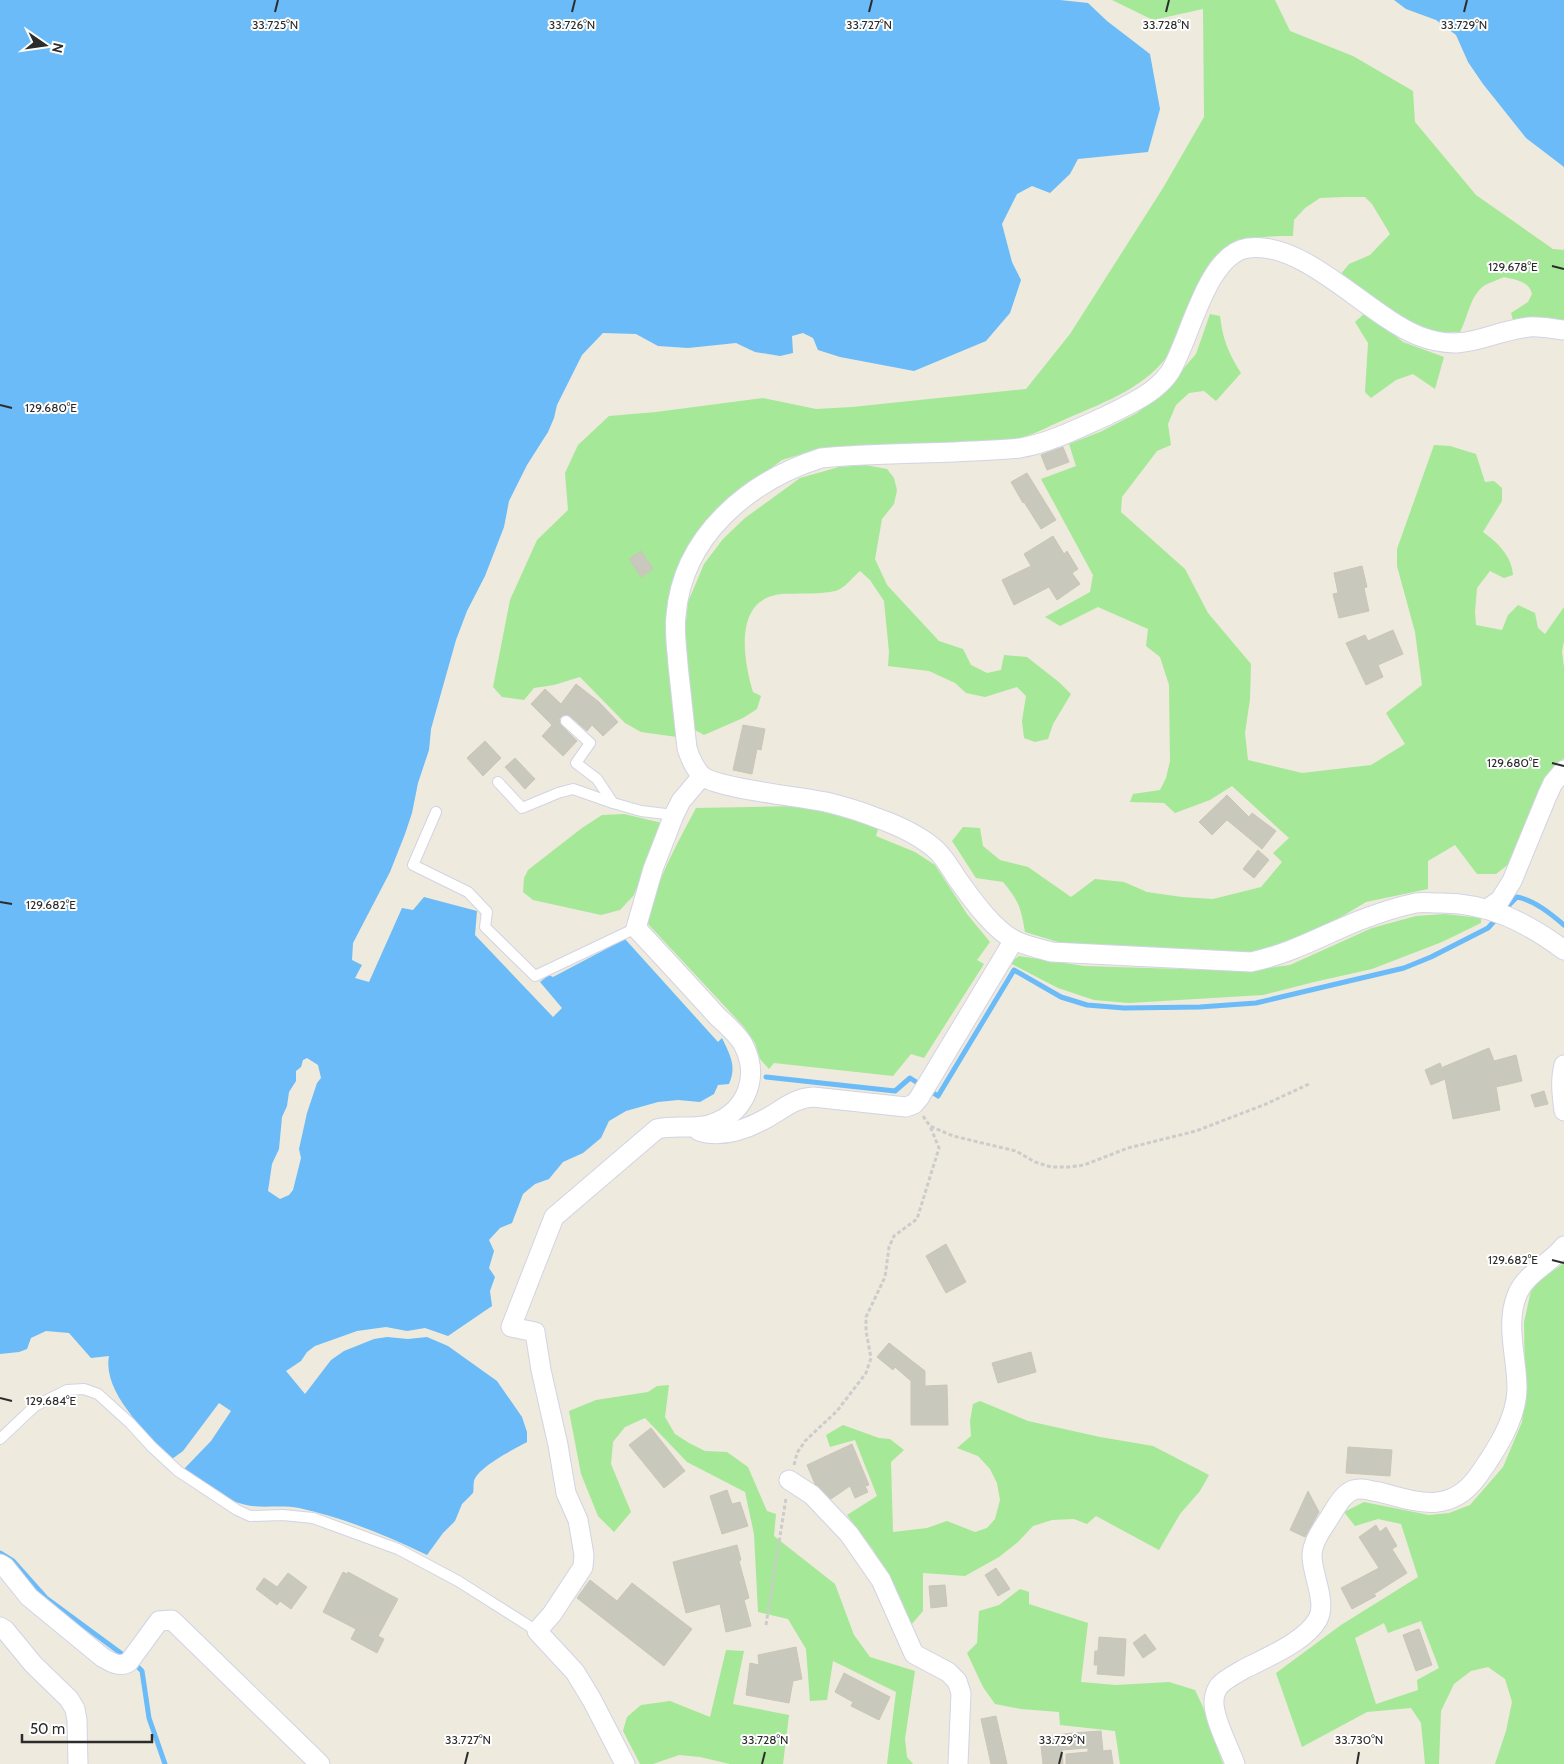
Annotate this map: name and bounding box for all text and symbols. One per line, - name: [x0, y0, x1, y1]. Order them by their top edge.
- text: 33.725°N: [252, 17, 298, 32]
- text: 33.726°N: [549, 17, 595, 32]
- text: 33.727°N: [846, 17, 892, 32]
- text: 33.728°N: [1142, 17, 1190, 32]
- text: 33.729°N: [1441, 17, 1487, 32]
- north arrow: [20, 20, 70, 70]
- text: N: [48, 41, 68, 55]
- text: 129.678°E: [1488, 259, 1538, 274]
- text: 129.680°E: [25, 400, 77, 415]
- text: 129.680°E: [1487, 755, 1539, 770]
- text: 129.682°E: [26, 897, 76, 912]
- text: 129.682°E: [1488, 1252, 1538, 1267]
- text: 129.684°E: [26, 1393, 76, 1408]
- scale bar: [22, 1712, 152, 1744]
- text: 50 m: [30, 1720, 65, 1738]
- text: 33.727°N: [445, 1732, 491, 1747]
- text: 33.728°N: [741, 1732, 789, 1747]
- text: 33.729°N: [1039, 1732, 1085, 1747]
- text: 33.730°N: [1335, 1732, 1383, 1747]

